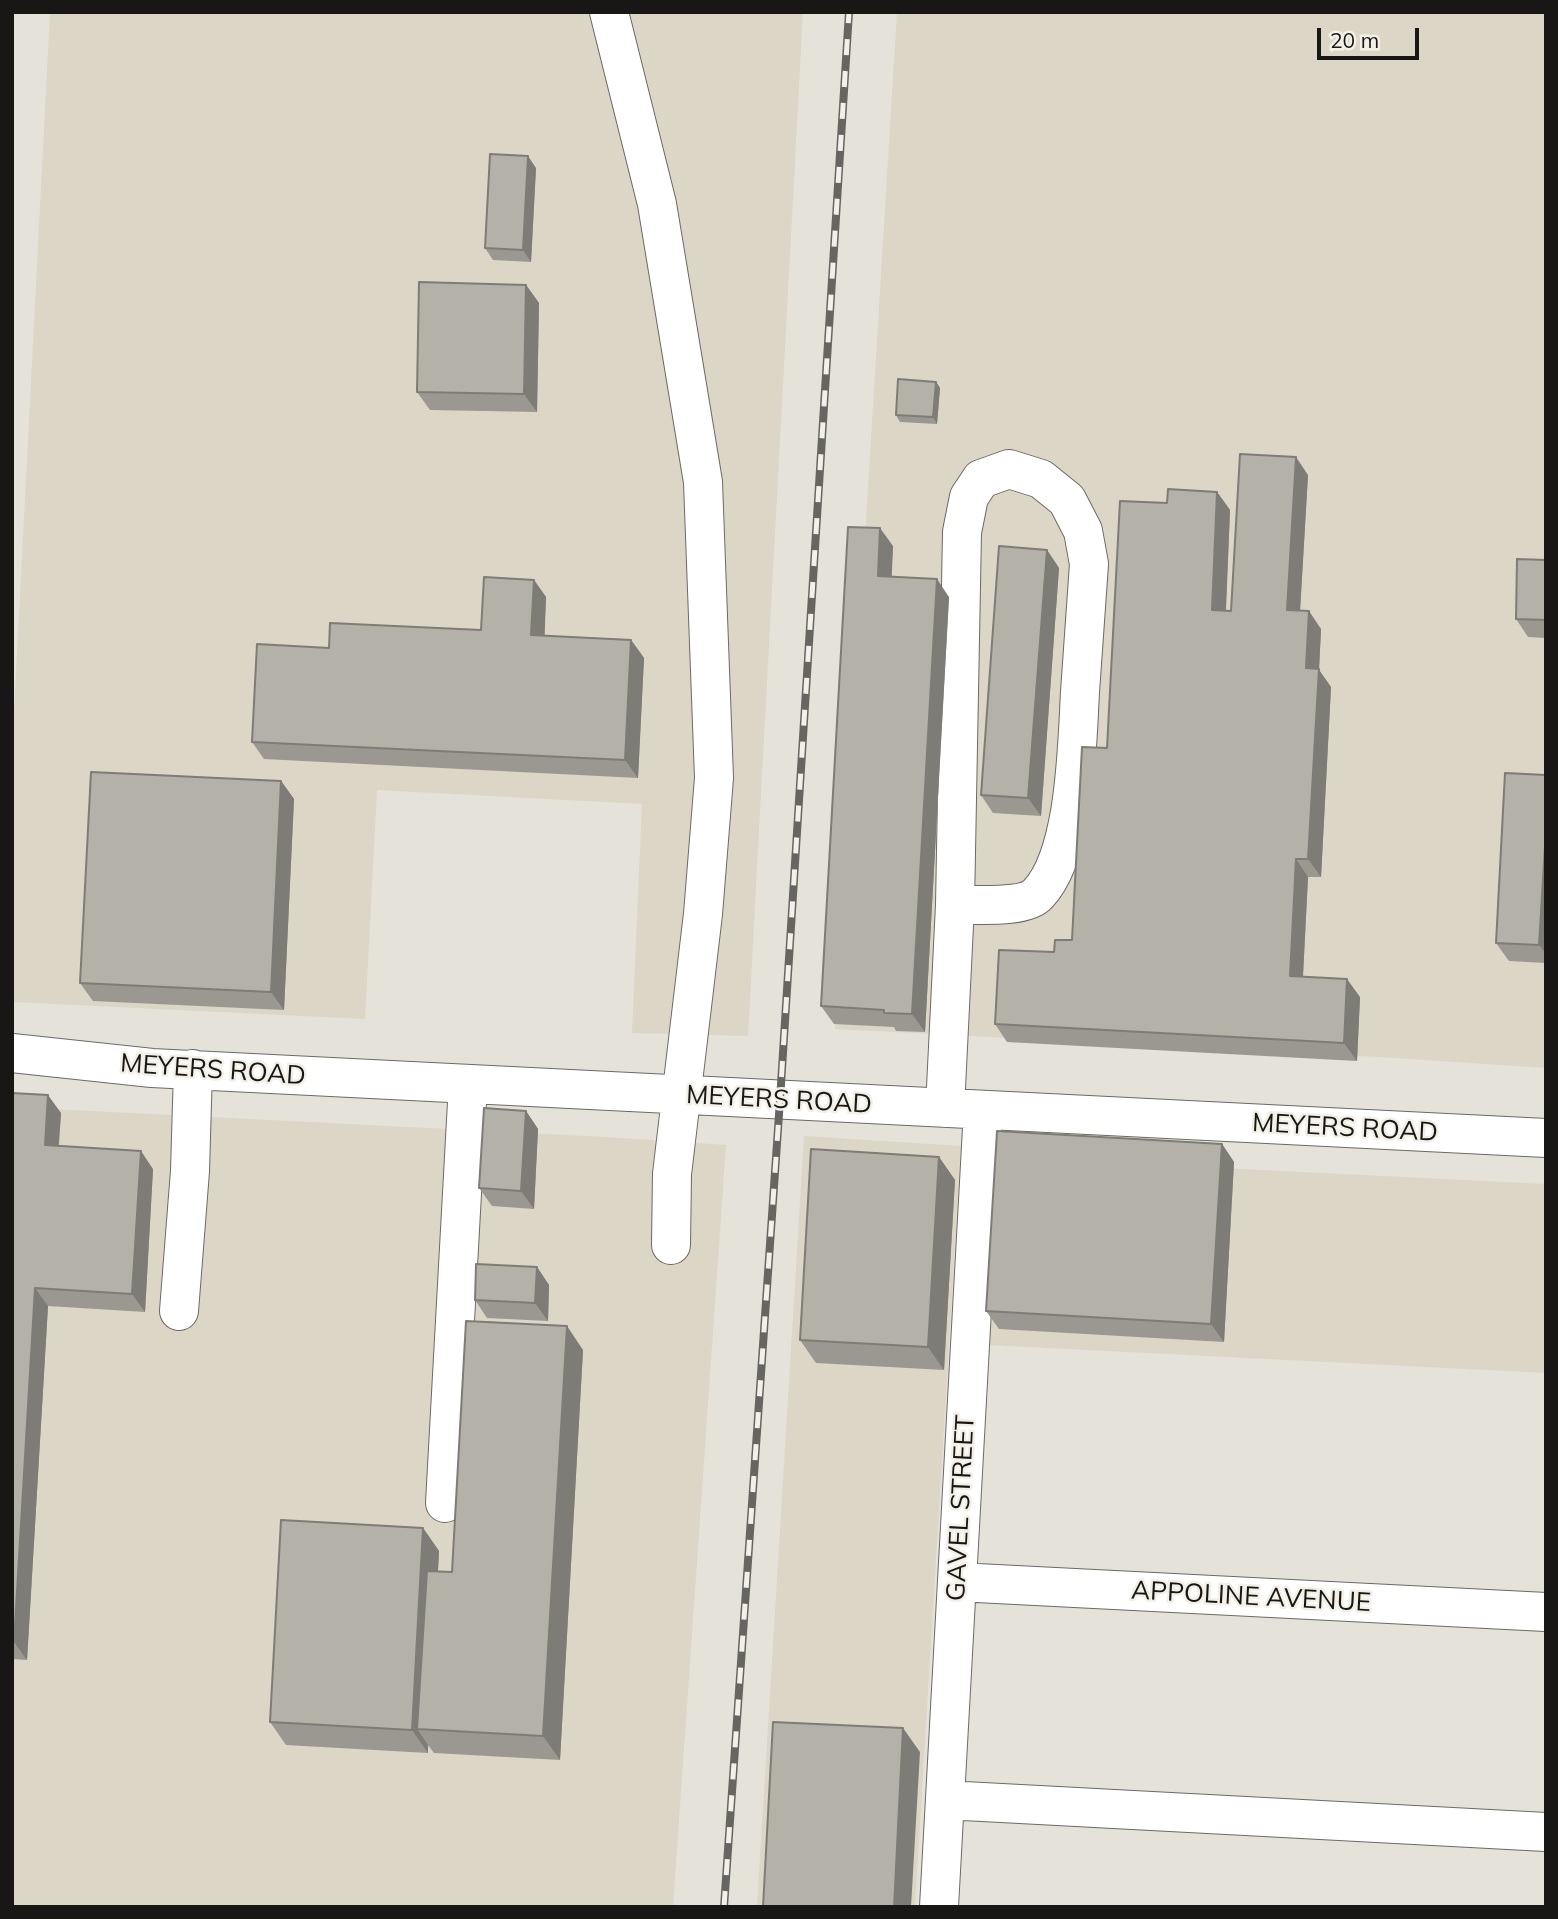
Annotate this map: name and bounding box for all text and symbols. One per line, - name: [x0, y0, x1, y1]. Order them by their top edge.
- scale bar: [1320, 14, 1422, 58]
- text: 20 m: [1330, 27, 1379, 53]
- street label: MEYERS ROAD: [119, 1048, 307, 1092]
- street label: MEYERS ROAD: [685, 1080, 873, 1120]
- street label: MEYERS ROAD: [1251, 1108, 1439, 1148]
- street label: GAVEL STREET: [941, 1414, 981, 1602]
- street label: APPOLINE AVENUE: [1130, 1575, 1372, 1619]

